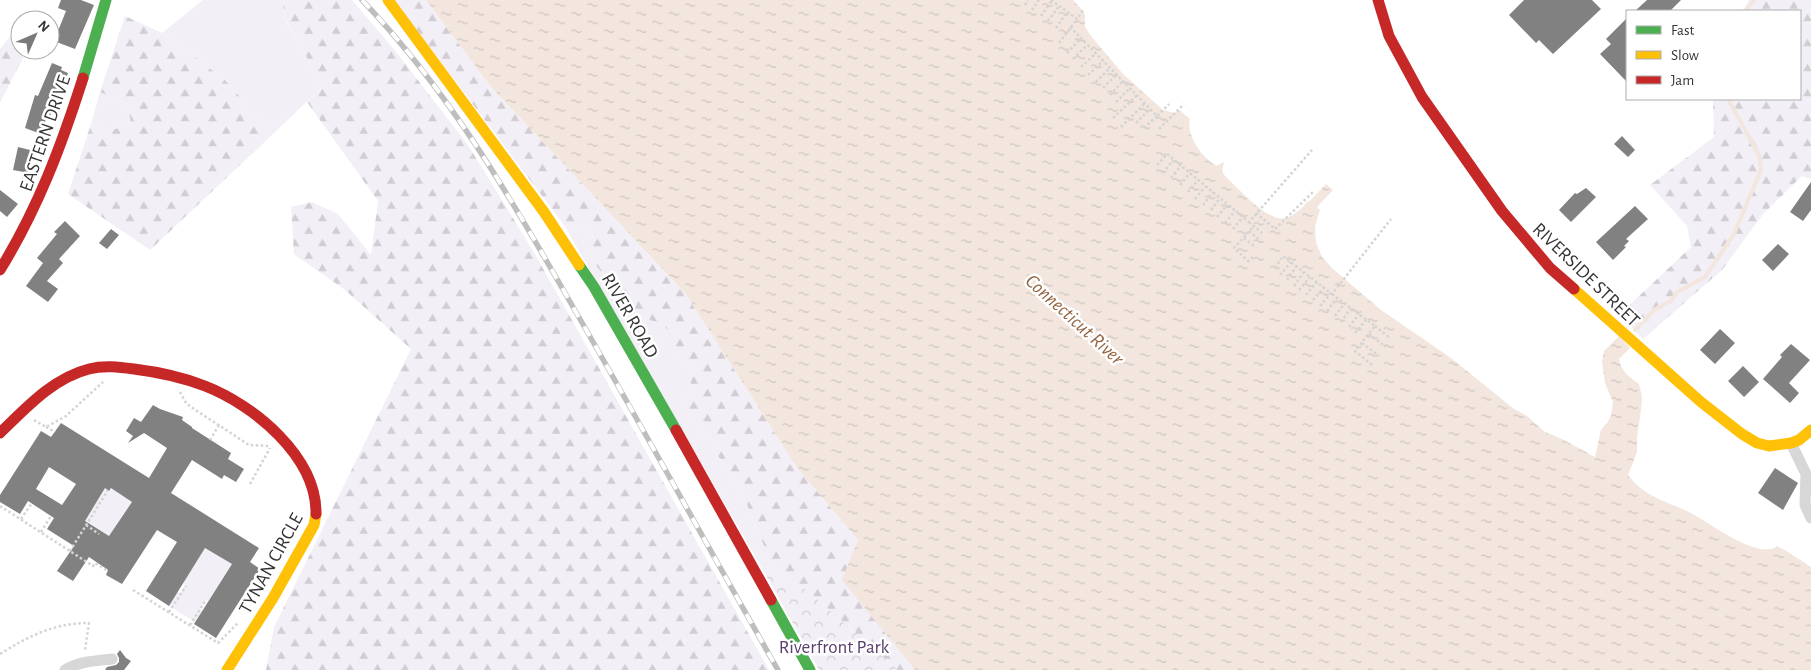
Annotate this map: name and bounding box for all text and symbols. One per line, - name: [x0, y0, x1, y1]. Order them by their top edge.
- north arrow: [10, 10, 60, 60]
- legend: [1626, 10, 1801, 100]
- text: N: [35, 18, 52, 35]
- text: Fast: [1671, 23, 1695, 38]
- text: Slow: [1671, 48, 1699, 63]
- street label: EASTERN DRIVE: [17, 73, 74, 194]
- text: Jam: [1671, 73, 1694, 88]
- street label: RIVERSIDE STREET: [1529, 219, 1643, 331]
- street label: RIVER ROAD: [598, 270, 661, 361]
- water label: Connecticut River: [1021, 271, 1128, 369]
- street label: TYNAN CIRCLE: [236, 510, 307, 617]
- park label: Riverfront Park: [779, 638, 890, 657]

